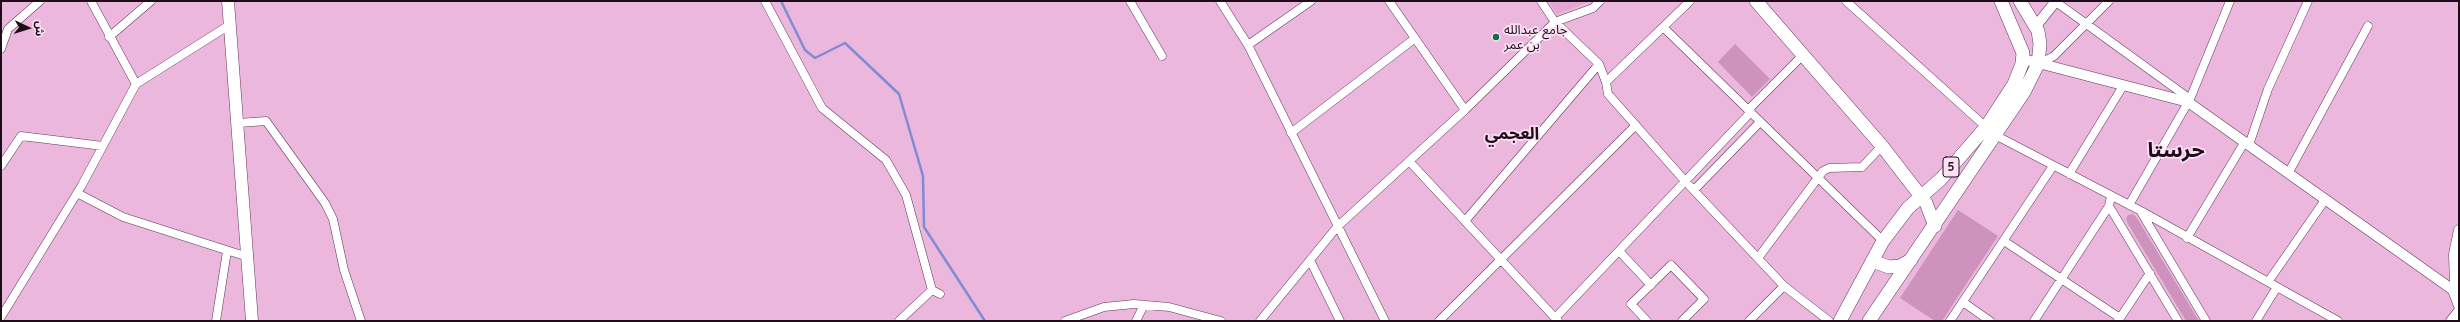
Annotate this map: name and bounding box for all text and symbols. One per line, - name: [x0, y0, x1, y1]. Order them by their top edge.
- north arrow: [8, 8, 48, 48]
- text: ش: [32, 21, 47, 37]
- place label: جامع عبدالله بن عمر: [1504, 22, 1567, 53]
- marker: جامع عبدالله بن عمر: [1491, 32, 1501, 42]
- district label: العجمي: [1485, 124, 1539, 144]
- district label: حرستا: [2147, 138, 2205, 164]
- road number: 5: [1943, 157, 1959, 177]

